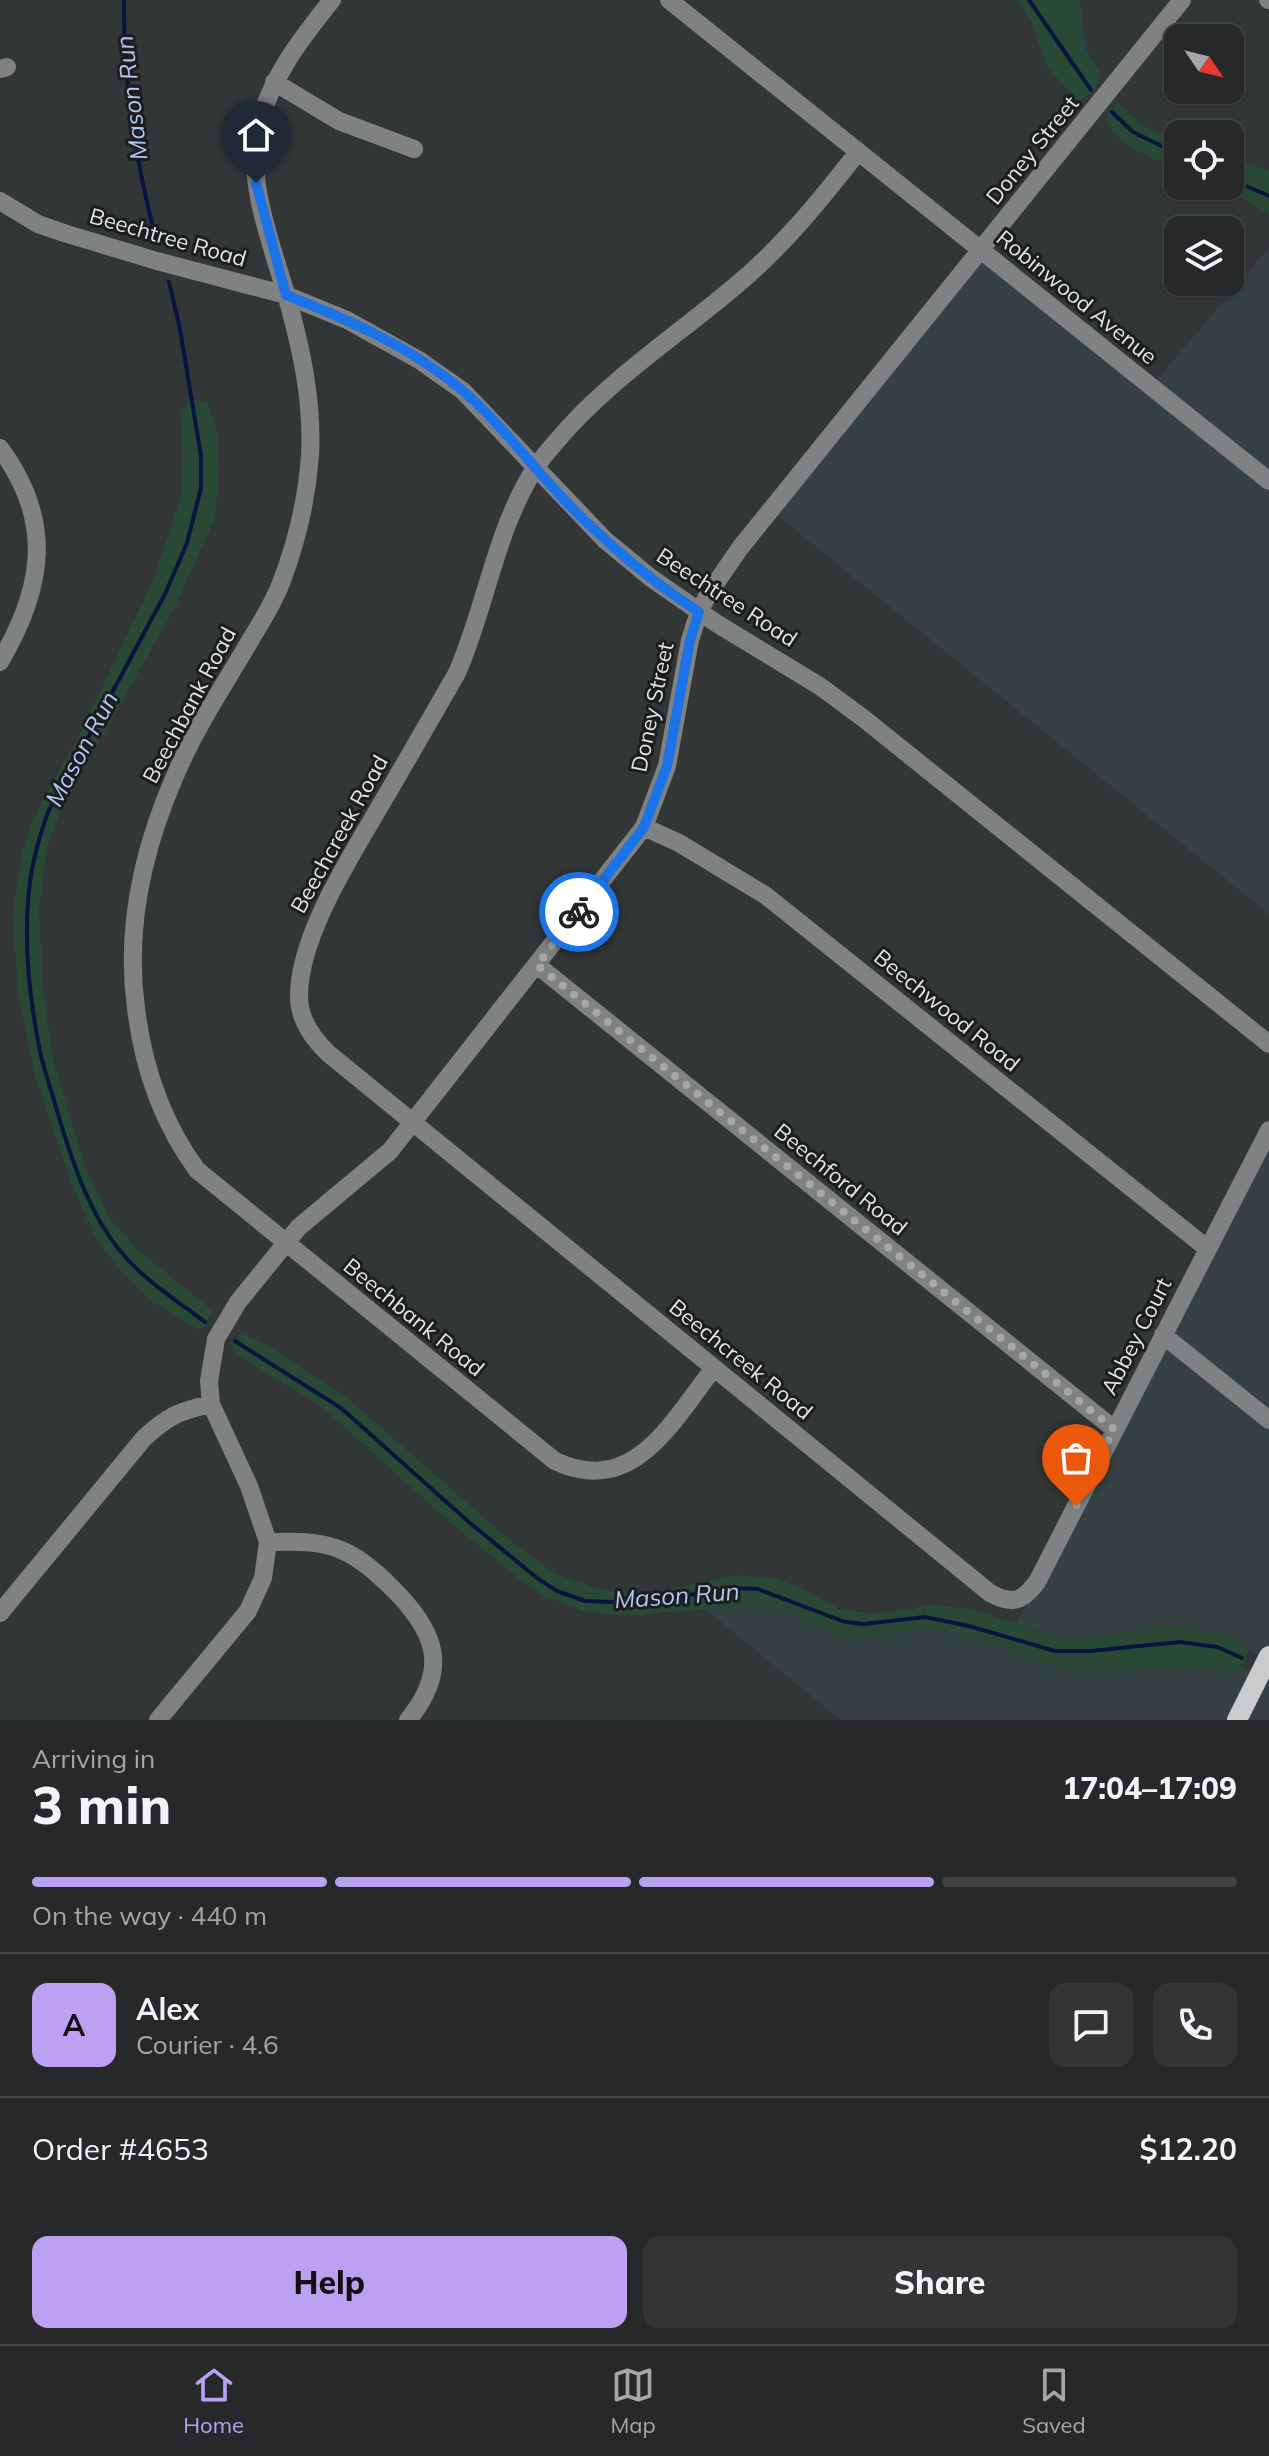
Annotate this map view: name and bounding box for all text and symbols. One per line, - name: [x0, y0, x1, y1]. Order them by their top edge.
- north arrow: [1164, 24, 1244, 104]
- map controls: [1164, 24, 1244, 296]
- water label: Mason Run: [108, 34, 154, 162]
- street label: Doney Street: [980, 90, 1085, 210]
- pin: [222, 101, 290, 183]
- icon: home: [234, 113, 278, 157]
- button: locate: [1164, 120, 1244, 200]
- street label: Beechtree Road: [86, 201, 250, 273]
- button: layers: [1164, 216, 1244, 296]
- street label: Robinwood Avenue: [991, 224, 1163, 370]
- street label: Beechtree Road: [652, 541, 802, 653]
- street label: Beechbank Road: [136, 622, 242, 788]
- street label: Doney Street: [625, 639, 679, 774]
- water label: Mason Run: [38, 686, 124, 811]
- street label: Beechcreek Road: [284, 750, 394, 918]
- courier: [539, 872, 619, 952]
- icon: bike: [557, 890, 601, 934]
- street label: Beechwood Road: [868, 943, 1026, 1077]
- street label: Beechford Road: [769, 1117, 913, 1241]
- street label: Beechbank Road: [338, 1252, 490, 1382]
- street label: Abbey Court: [1095, 1273, 1178, 1399]
- street label: Beechcreek Road: [664, 1293, 818, 1425]
- pin: [1042, 1424, 1110, 1506]
- icon: bag: [1054, 1436, 1098, 1480]
- water label: Mason Run: [613, 1576, 741, 1614]
- text: Arriving in: [32, 1742, 155, 1775]
- text: 17:04–17:09: [1062, 1769, 1237, 1807]
- text: 3 min: [32, 1772, 171, 1837]
- text: On the way · 440 m: [32, 1899, 267, 1932]
- button: chat: [1049, 1983, 1133, 2067]
- button: phone: [1153, 1983, 1237, 2067]
- text: Alex: [136, 1990, 199, 2028]
- text: A: [63, 2006, 85, 2044]
- text: Courier · 4.6: [136, 2028, 279, 2061]
- text: Order #4653: [32, 2130, 209, 2168]
- text: $12.20: [1140, 2130, 1237, 2168]
- button: Help: [32, 2236, 627, 2328]
- button: Share: [643, 2236, 1237, 2328]
- tab: Home: [183, 2363, 244, 2439]
- tab: Map: [610, 2363, 656, 2439]
- tab: Saved: [1022, 2363, 1086, 2439]

